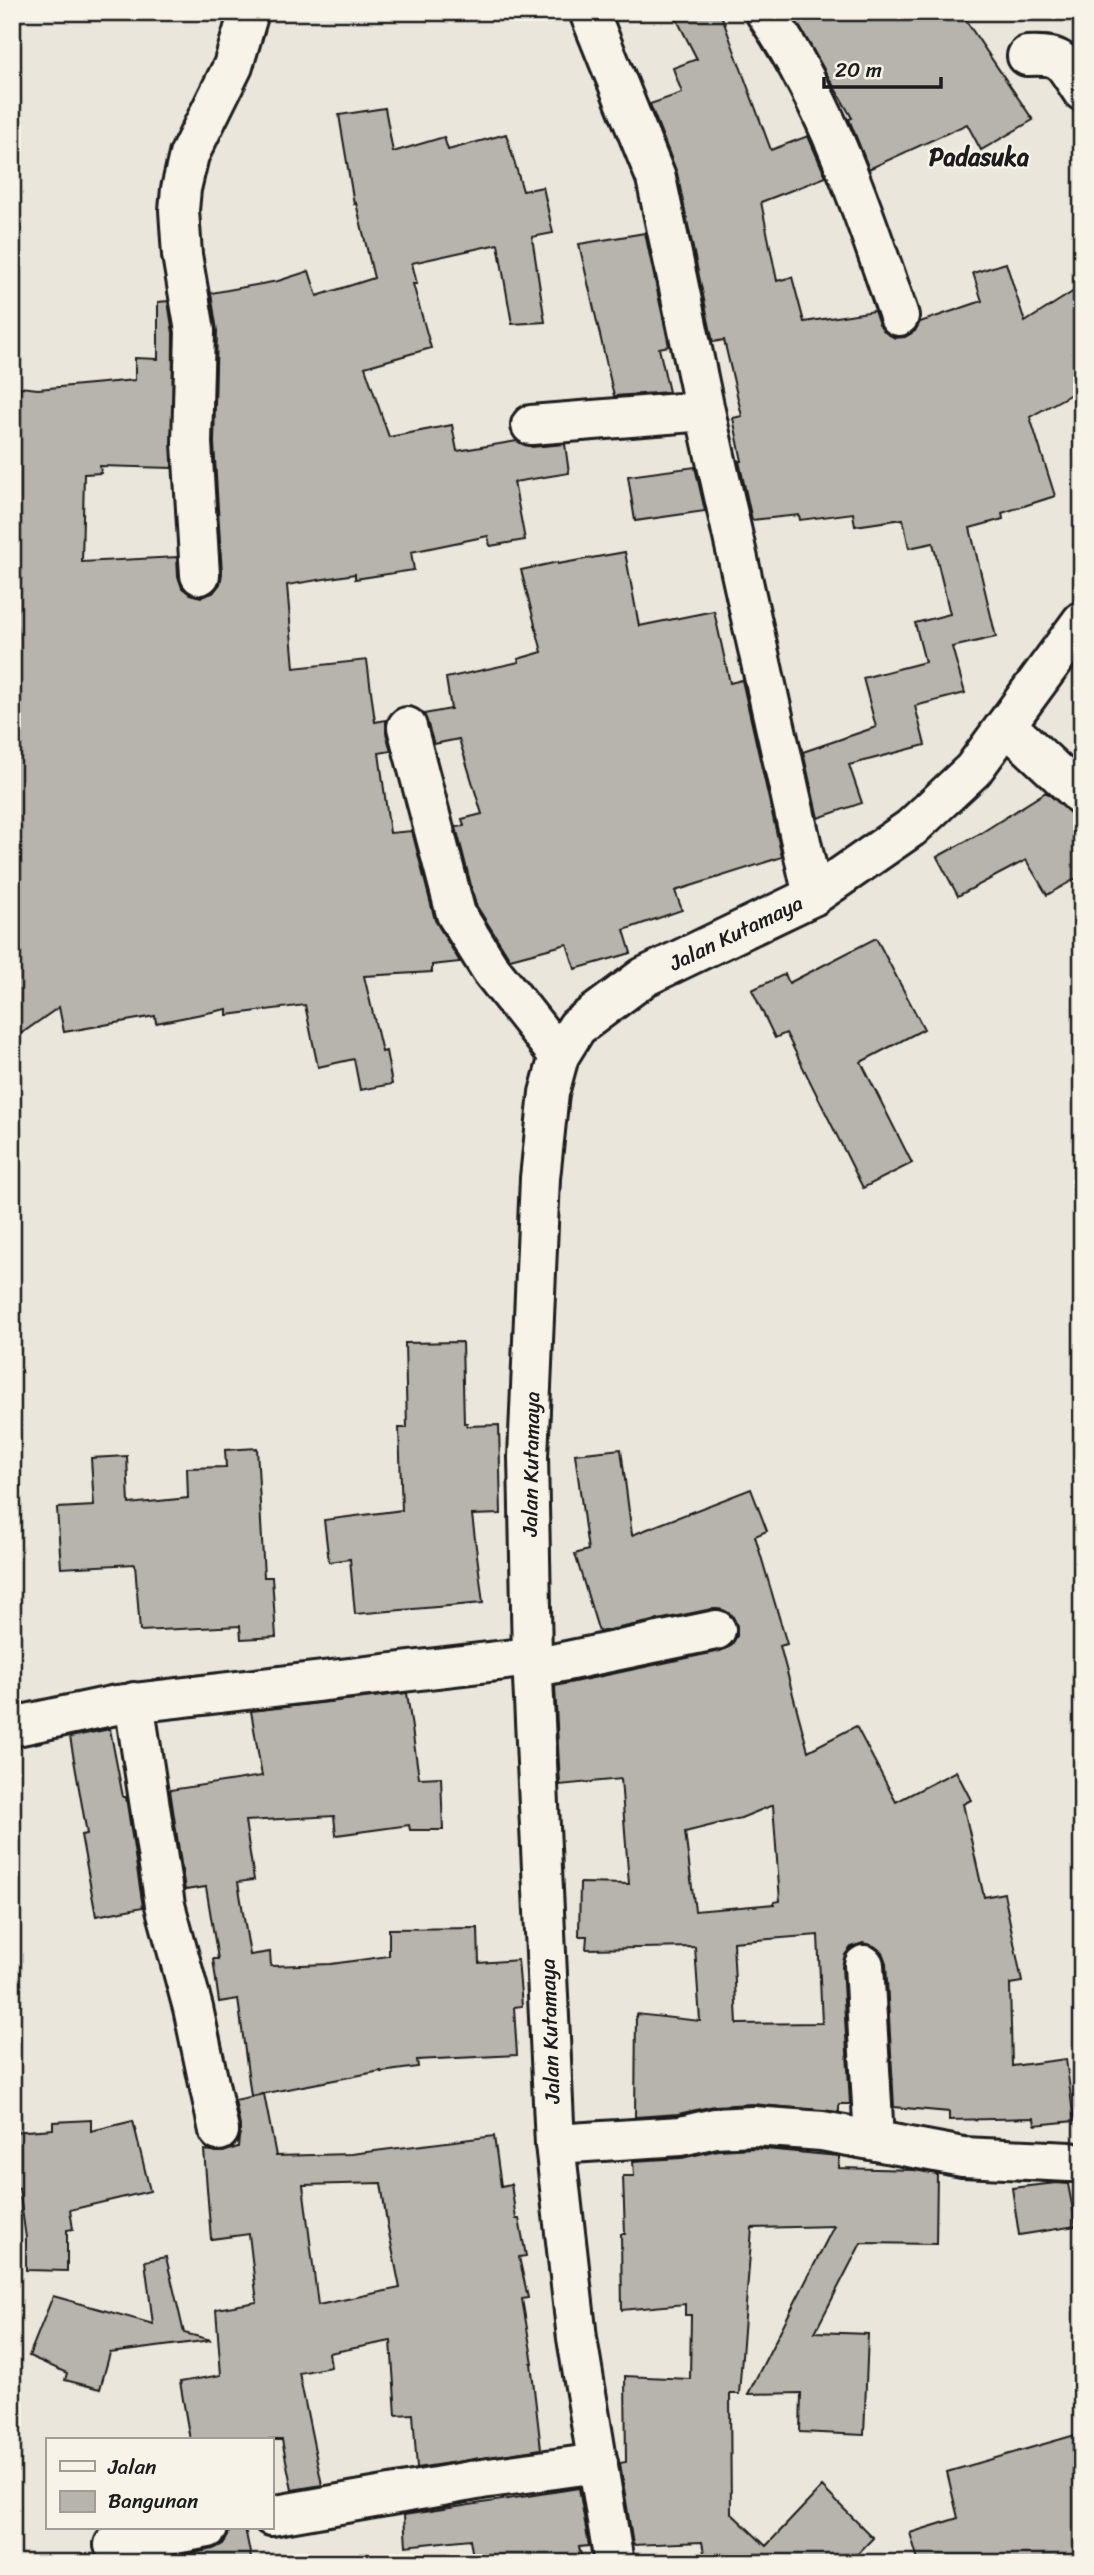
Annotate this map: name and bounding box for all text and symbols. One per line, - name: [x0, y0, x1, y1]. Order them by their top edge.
- scale bar: [824, 46, 942, 90]
- text: 20 m: [835, 51, 882, 89]
- district label: Padasuka: [929, 136, 1029, 178]
- street label: Jalan Kutamaya: [662, 884, 810, 982]
- street label: Jalan Kutamaya: [511, 1391, 551, 1538]
- street label: Jalan Kutamaya: [528, 1958, 572, 2105]
- legend: [46, 2438, 273, 2530]
- text: Jalan: [107, 2448, 156, 2486]
- text: Bangunan: [108, 2482, 198, 2520]

